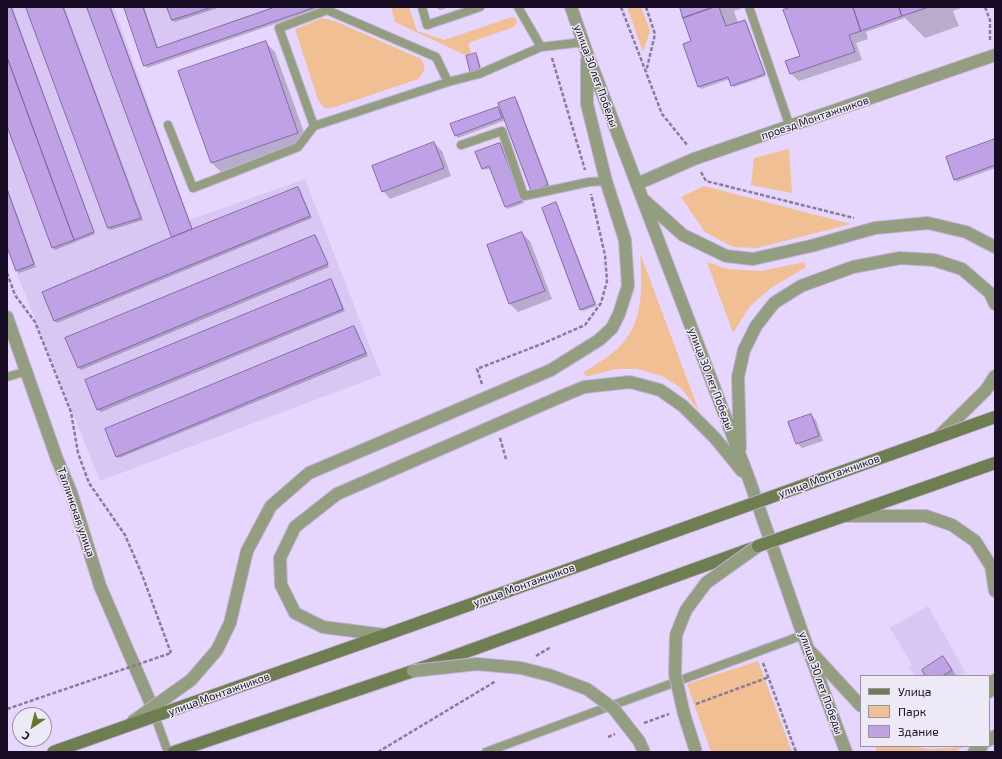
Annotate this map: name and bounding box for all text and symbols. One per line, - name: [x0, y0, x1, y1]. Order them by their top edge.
- street label: улица 30 лет Победы: [571, 23, 621, 129]
- street label: проезд Монтажников: [760, 93, 870, 143]
- street label: улица 30 лет Победы: [685, 326, 737, 432]
- street label: улица Монтажников: [777, 452, 881, 500]
- street label: Таллинская улица: [54, 465, 98, 559]
- street label: улица Монтажников: [472, 561, 576, 609]
- street label: улица 30 лет Победы: [796, 630, 846, 736]
- street label: улица Монтажников: [167, 670, 271, 718]
- legend: [860, 675, 990, 747]
- text: Улица: [898, 684, 931, 698]
- text: Парк: [898, 704, 926, 718]
- north arrow: [12, 707, 52, 747]
- text: Здание: [898, 724, 939, 738]
- text: С: [19, 729, 32, 744]

